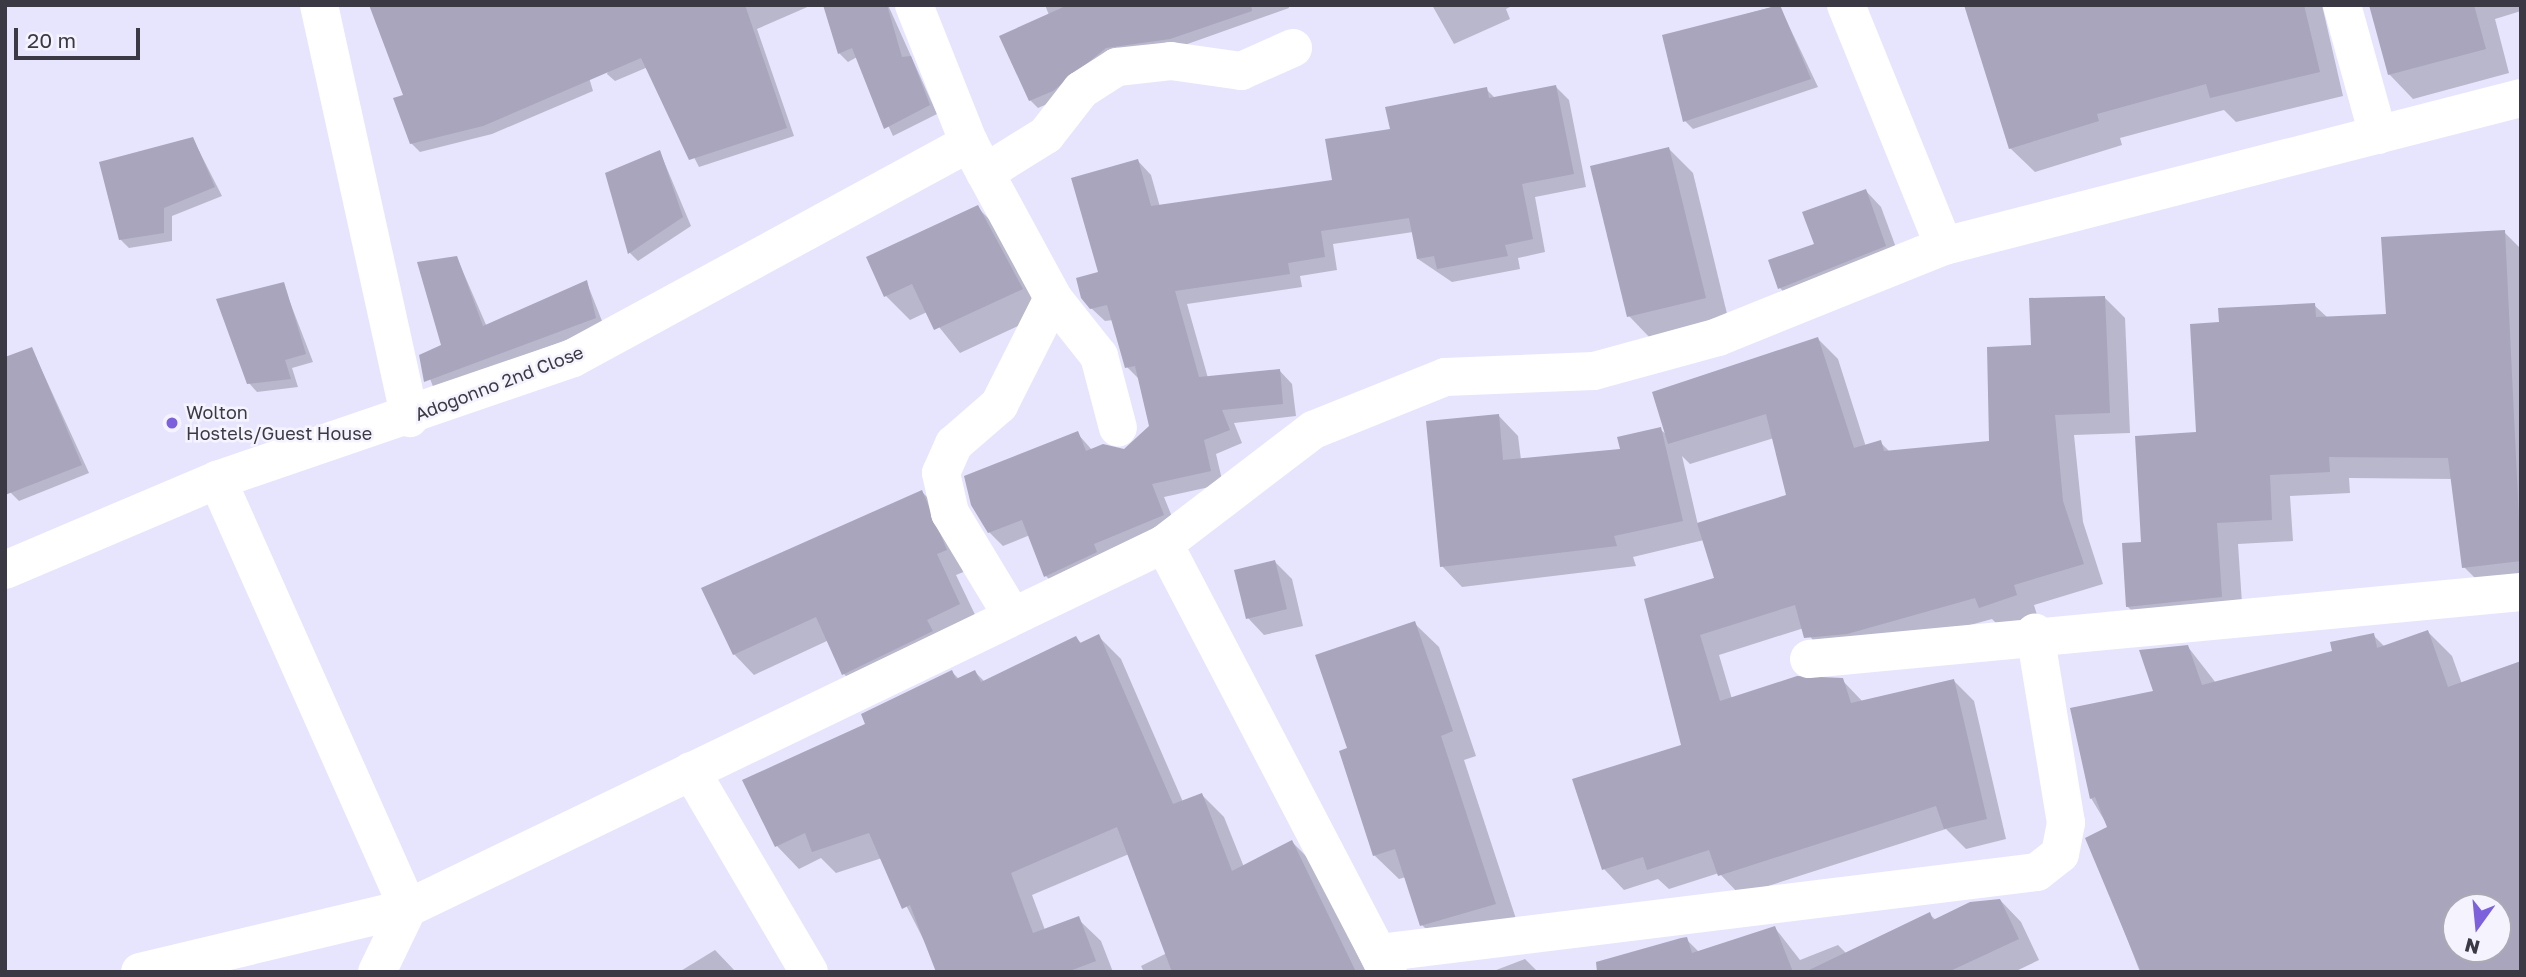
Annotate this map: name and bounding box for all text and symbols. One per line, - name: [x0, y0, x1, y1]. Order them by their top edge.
- scale bar: [18, 14, 144, 58]
- text: 20 m: [27, 27, 76, 53]
- street label: Adogonno 2nd Close: [412, 341, 586, 425]
- place label: Wolton Hostels/Guest House: [186, 402, 372, 444]
- marker: Wolton Hostels/Guest House: [164, 415, 180, 431]
- north arrow: [2442, 893, 2512, 963]
- text: N: [2462, 934, 2482, 960]

